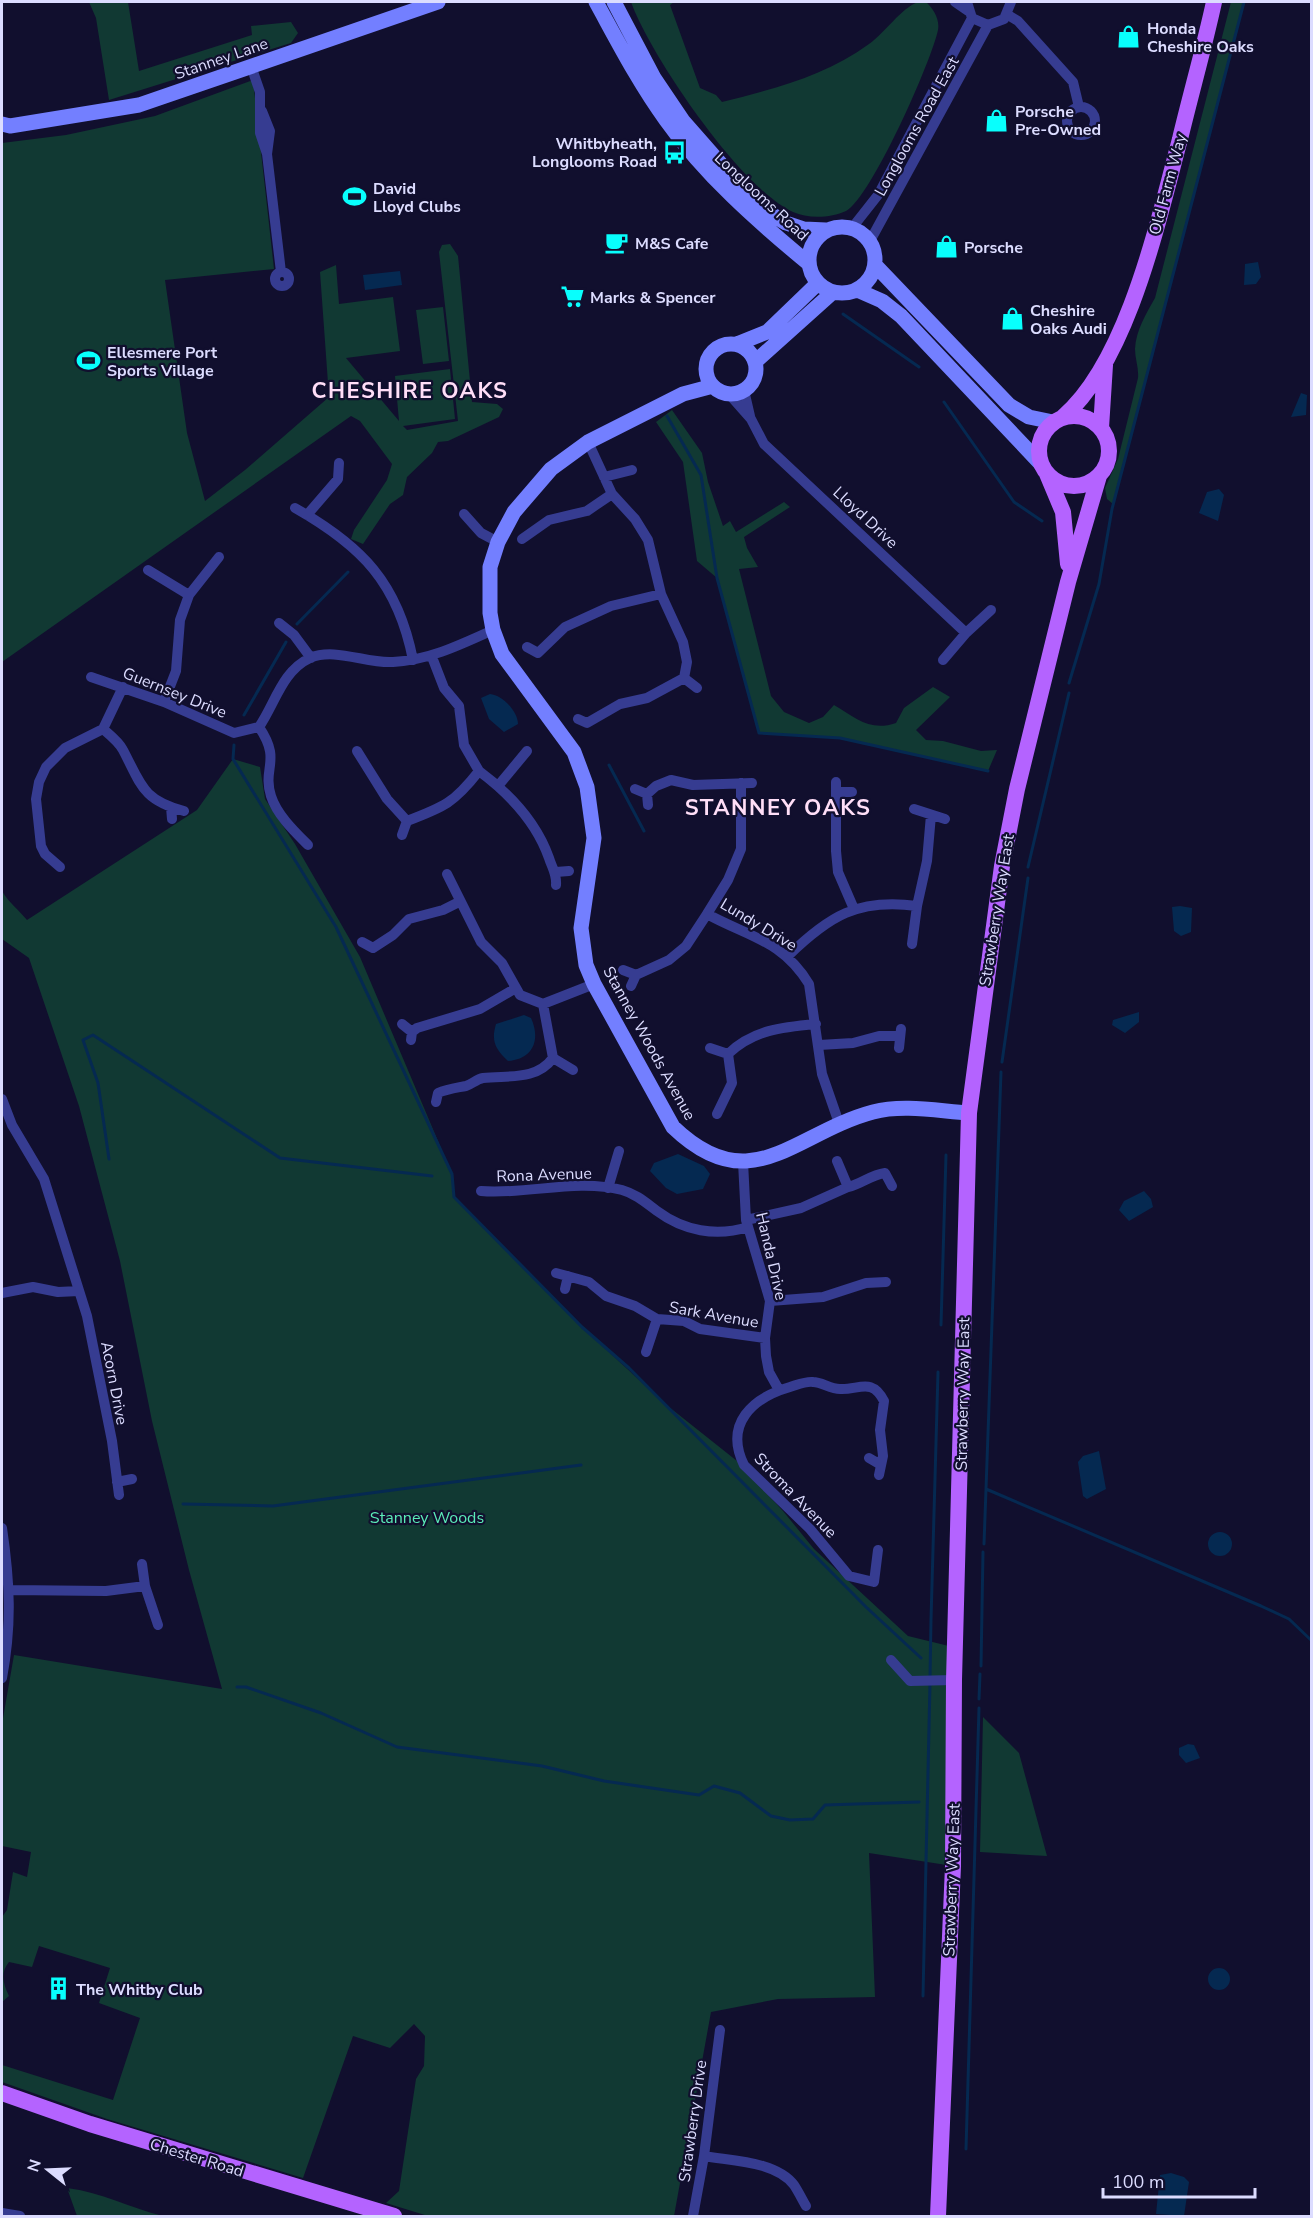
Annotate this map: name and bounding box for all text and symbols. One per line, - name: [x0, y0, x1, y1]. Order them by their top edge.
- place label: Honda Cheshire Oaks: [1147, 18, 1254, 58]
- shop icon: Honda Cheshire Oaks: [1116, 24, 1142, 50]
- street label: Stanney Lane: [172, 33, 271, 85]
- street label: Longlooms Road East: [869, 53, 965, 200]
- place label: Porsche Pre-Owned: [1015, 101, 1101, 141]
- shop icon: Porsche Pre-Owned: [984, 107, 1010, 133]
- street label: Old Farm Way: [1144, 130, 1192, 237]
- place label: Whitbyheath, Longlooms Road: [532, 133, 657, 173]
- bus stop icon: Whitbyheath, Longlooms Road: [662, 139, 688, 165]
- street label: Longlooms Road: [710, 147, 813, 246]
- place label: David Lloyd Clubs: [373, 178, 461, 218]
- sports icon: David Lloyd Clubs: [342, 184, 368, 210]
- cafe icon: M&S Cafe: [604, 230, 630, 256]
- place label: M&S Cafe: [635, 233, 709, 255]
- shop icon: Porsche: [933, 234, 959, 260]
- place label: Porsche: [964, 237, 1023, 259]
- supermarket icon: Marks & Spencer: [559, 284, 585, 310]
- place label: Marks & Spencer: [590, 287, 716, 309]
- place label: Cheshire Oaks Audi: [1030, 300, 1107, 340]
- shop icon: Cheshire Oaks Audi: [999, 306, 1025, 332]
- place label: Ellesmere Port Sports Village: [107, 342, 218, 382]
- sports icon: Ellesmere Port Sports Village: [76, 348, 102, 374]
- district label: CHESHIRE OAKS: [312, 376, 508, 406]
- street label: Lloyd Drive: [828, 482, 903, 554]
- street label: Guernsey Drive: [119, 662, 230, 724]
- district label: STANNEY OAKS: [685, 793, 871, 823]
- street label: Strawberry Way East: [974, 832, 1020, 988]
- street label: Lundy Drive: [716, 893, 801, 956]
- street label: Stanney Woods Avenue: [598, 963, 701, 1124]
- street label: Rona Avenue: [496, 1162, 592, 1188]
- street label: Handa Drive: [750, 1210, 792, 1302]
- street label: Sark Avenue: [667, 1296, 760, 1334]
- street label: Strawberry Way East: [951, 1317, 975, 1471]
- street label: Acorn Drive: [95, 1340, 133, 1427]
- street label: Stroma Avenue: [749, 1448, 842, 1543]
- park label: Stanney Woods: [370, 1507, 484, 1529]
- street label: Strawberry Way East: [938, 1803, 966, 1957]
- building icon: The Whitby Club: [45, 1976, 71, 2002]
- place label: The Whitby Club: [76, 1979, 203, 2001]
- street label: Strawberry Drive: [674, 2059, 712, 2184]
- street label: Chester Road: [147, 2133, 246, 2183]
- north arrow: [18, 2140, 78, 2200]
- text: N: [22, 2157, 47, 2175]
- scale bar: [1103, 2161, 1254, 2199]
- text: 100 m: [1112, 2170, 1164, 2194]

